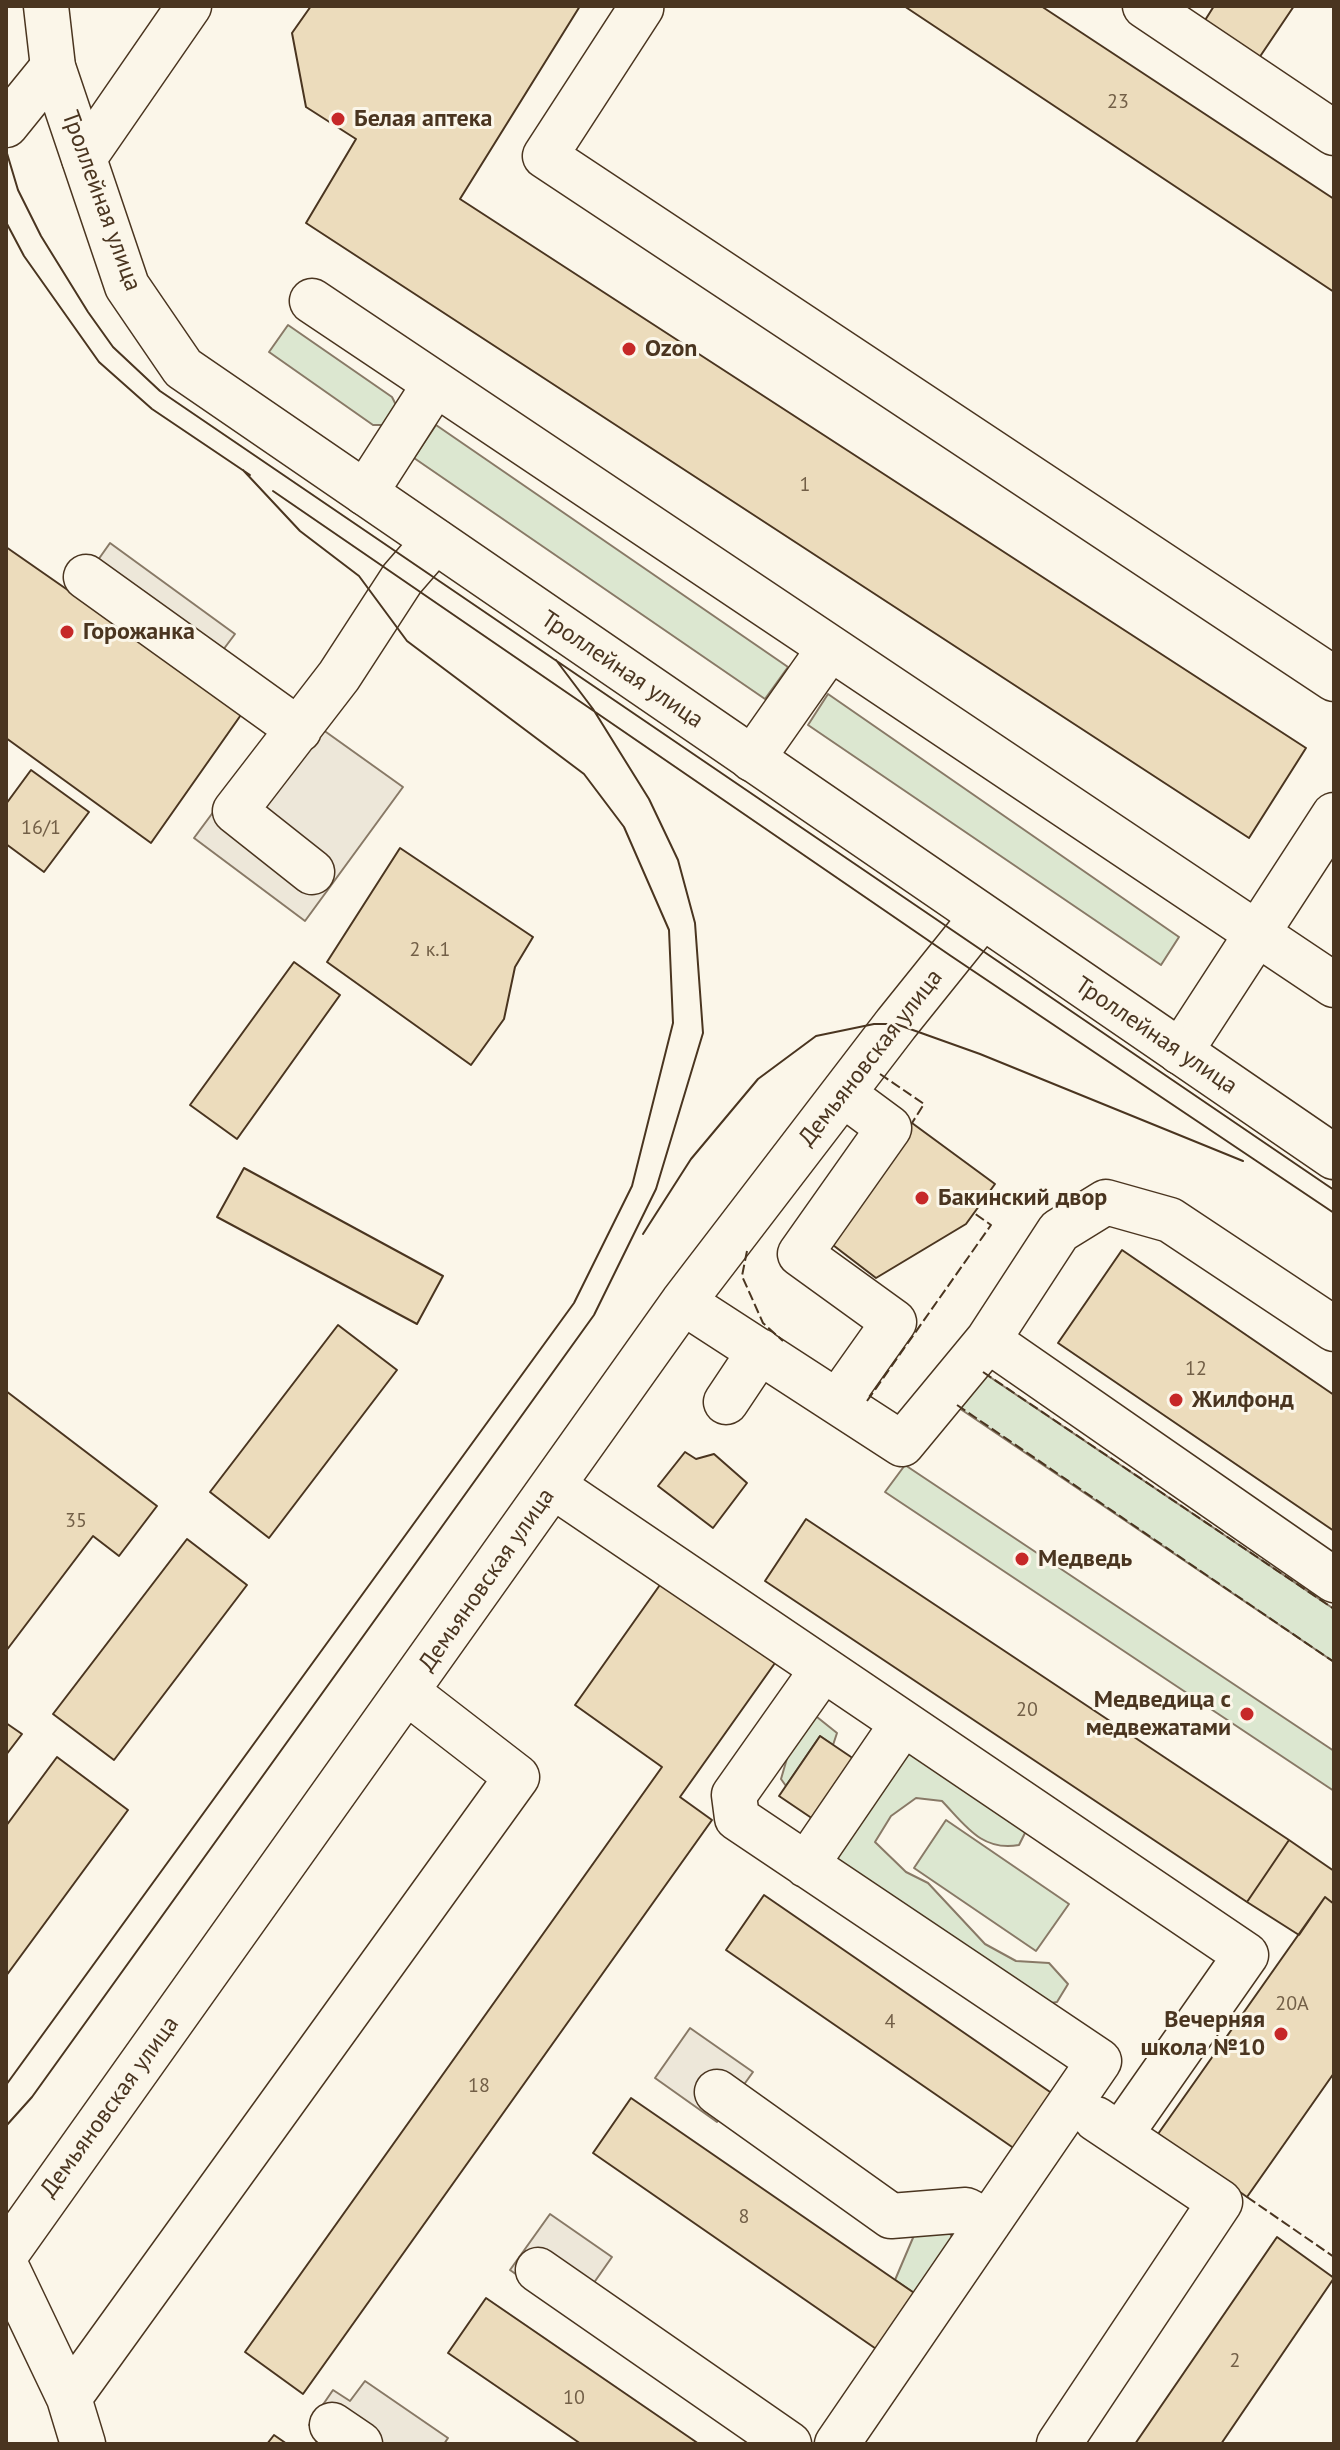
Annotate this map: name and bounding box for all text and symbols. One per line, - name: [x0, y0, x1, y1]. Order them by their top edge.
- house number: 23: [1107, 90, 1129, 114]
- place label: Белая аптека: [354, 105, 492, 133]
- street label: Троллейная улица: [55, 107, 147, 295]
- marker: Белая аптека: [329, 110, 347, 128]
- place label: Ozon: [645, 335, 697, 363]
- marker: Ozon: [620, 340, 638, 358]
- house number: 1: [800, 473, 810, 497]
- street label: Троллейная улица: [535, 605, 709, 735]
- place label: Горожанка: [83, 618, 195, 646]
- marker: Горожанка: [58, 623, 76, 641]
- house number: 16/1: [21, 816, 61, 840]
- house number: 2 к.1: [410, 938, 450, 962]
- street label: Демьяновская улица: [793, 964, 949, 1152]
- street label: Троллейная улица: [1069, 971, 1243, 1101]
- place label: Бакинский двор: [938, 1184, 1107, 1212]
- marker: Бакинский двор: [913, 1189, 931, 1207]
- house number: 12: [1185, 1357, 1207, 1381]
- place label: Жилфонд: [1192, 1386, 1294, 1414]
- marker: Жилфонд: [1167, 1391, 1185, 1409]
- street label: Демьяновская улица: [413, 1483, 561, 1677]
- house number: 35: [65, 1509, 87, 1533]
- place label: Медведь: [1038, 1545, 1132, 1573]
- marker: Медведь: [1013, 1550, 1031, 1568]
- place label: Медведица с медвежатами: [1086, 1686, 1231, 1742]
- house number: 20: [1016, 1698, 1038, 1722]
- marker: Медведица с медвежатами: [1238, 1705, 1256, 1723]
- house number: 20А: [1275, 1992, 1309, 2016]
- place label: Вечерняя школа №10: [1140, 2006, 1265, 2062]
- house number: 4: [885, 2010, 895, 2034]
- street label: Демьяновская улица: [35, 2011, 185, 2203]
- marker: Вечерняя школа №10: [1272, 2025, 1290, 2043]
- house number: 18: [468, 2074, 490, 2098]
- house number: 8: [739, 2205, 749, 2229]
- house number: 2: [1230, 2349, 1240, 2373]
- house number: 10: [563, 2386, 585, 2410]

